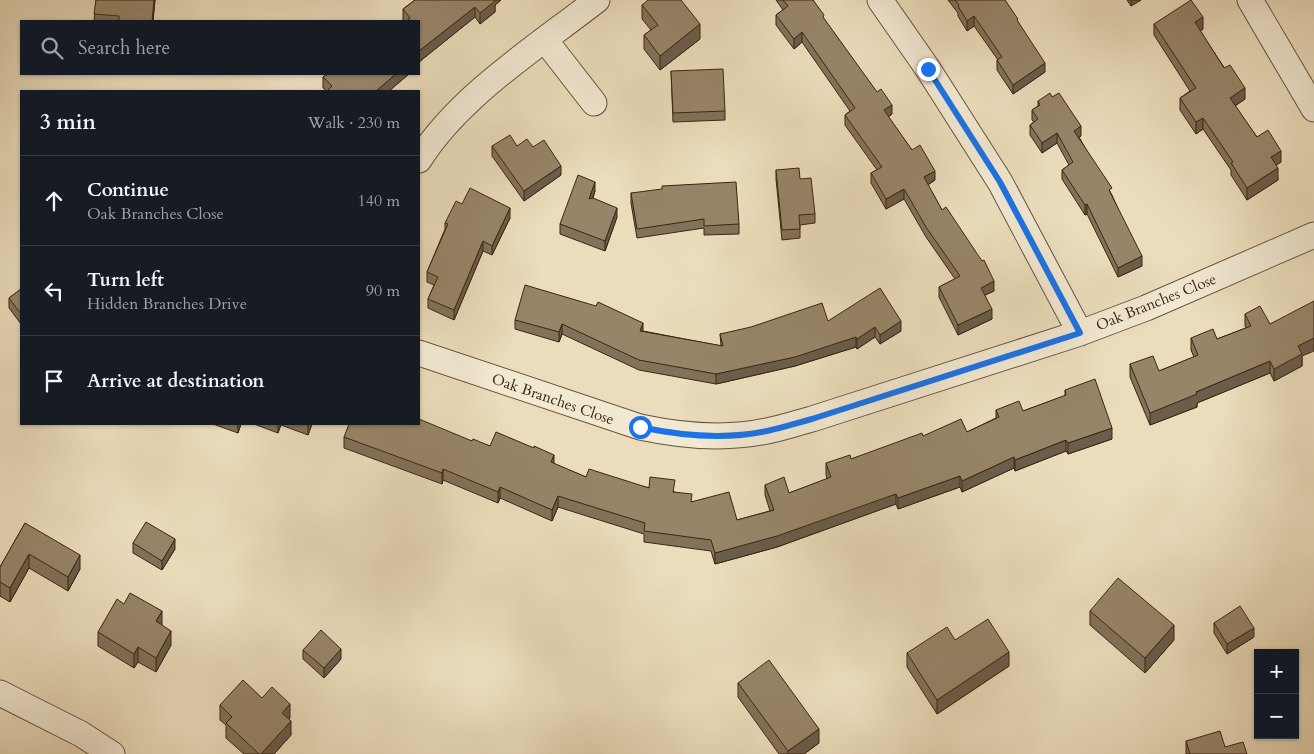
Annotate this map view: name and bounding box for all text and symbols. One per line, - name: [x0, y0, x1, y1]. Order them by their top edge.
- search box: [20, 20, 420, 75]
- icon: search: [38, 34, 66, 62]
- text: Search here: [78, 35, 170, 61]
- route end: [917, 58, 940, 81]
- text: 3 min: [40, 108, 96, 137]
- text: Walk · 230 m: [308, 112, 400, 134]
- text: Continue: [87, 177, 169, 203]
- icon: ahead: [40, 187, 68, 215]
- text: 140 m: [358, 190, 400, 212]
- text: Oak Branches Close: [87, 203, 224, 225]
- text: Turn left: [87, 267, 164, 293]
- street label: Oak Branches Close: [1093, 269, 1219, 335]
- icon: left: [40, 277, 68, 305]
- text: 90 m: [366, 280, 400, 302]
- text: Hidden Branches Drive: [87, 293, 247, 315]
- icon: arrive: [40, 367, 68, 395]
- text: Arrive at destination: [87, 368, 264, 394]
- street label: Oak Branches Close: [489, 369, 617, 429]
- route start: [629, 416, 652, 439]
- map controls: [1254, 649, 1299, 739]
- button: +: [1254, 649, 1299, 694]
- button: −: [1254, 694, 1299, 739]

